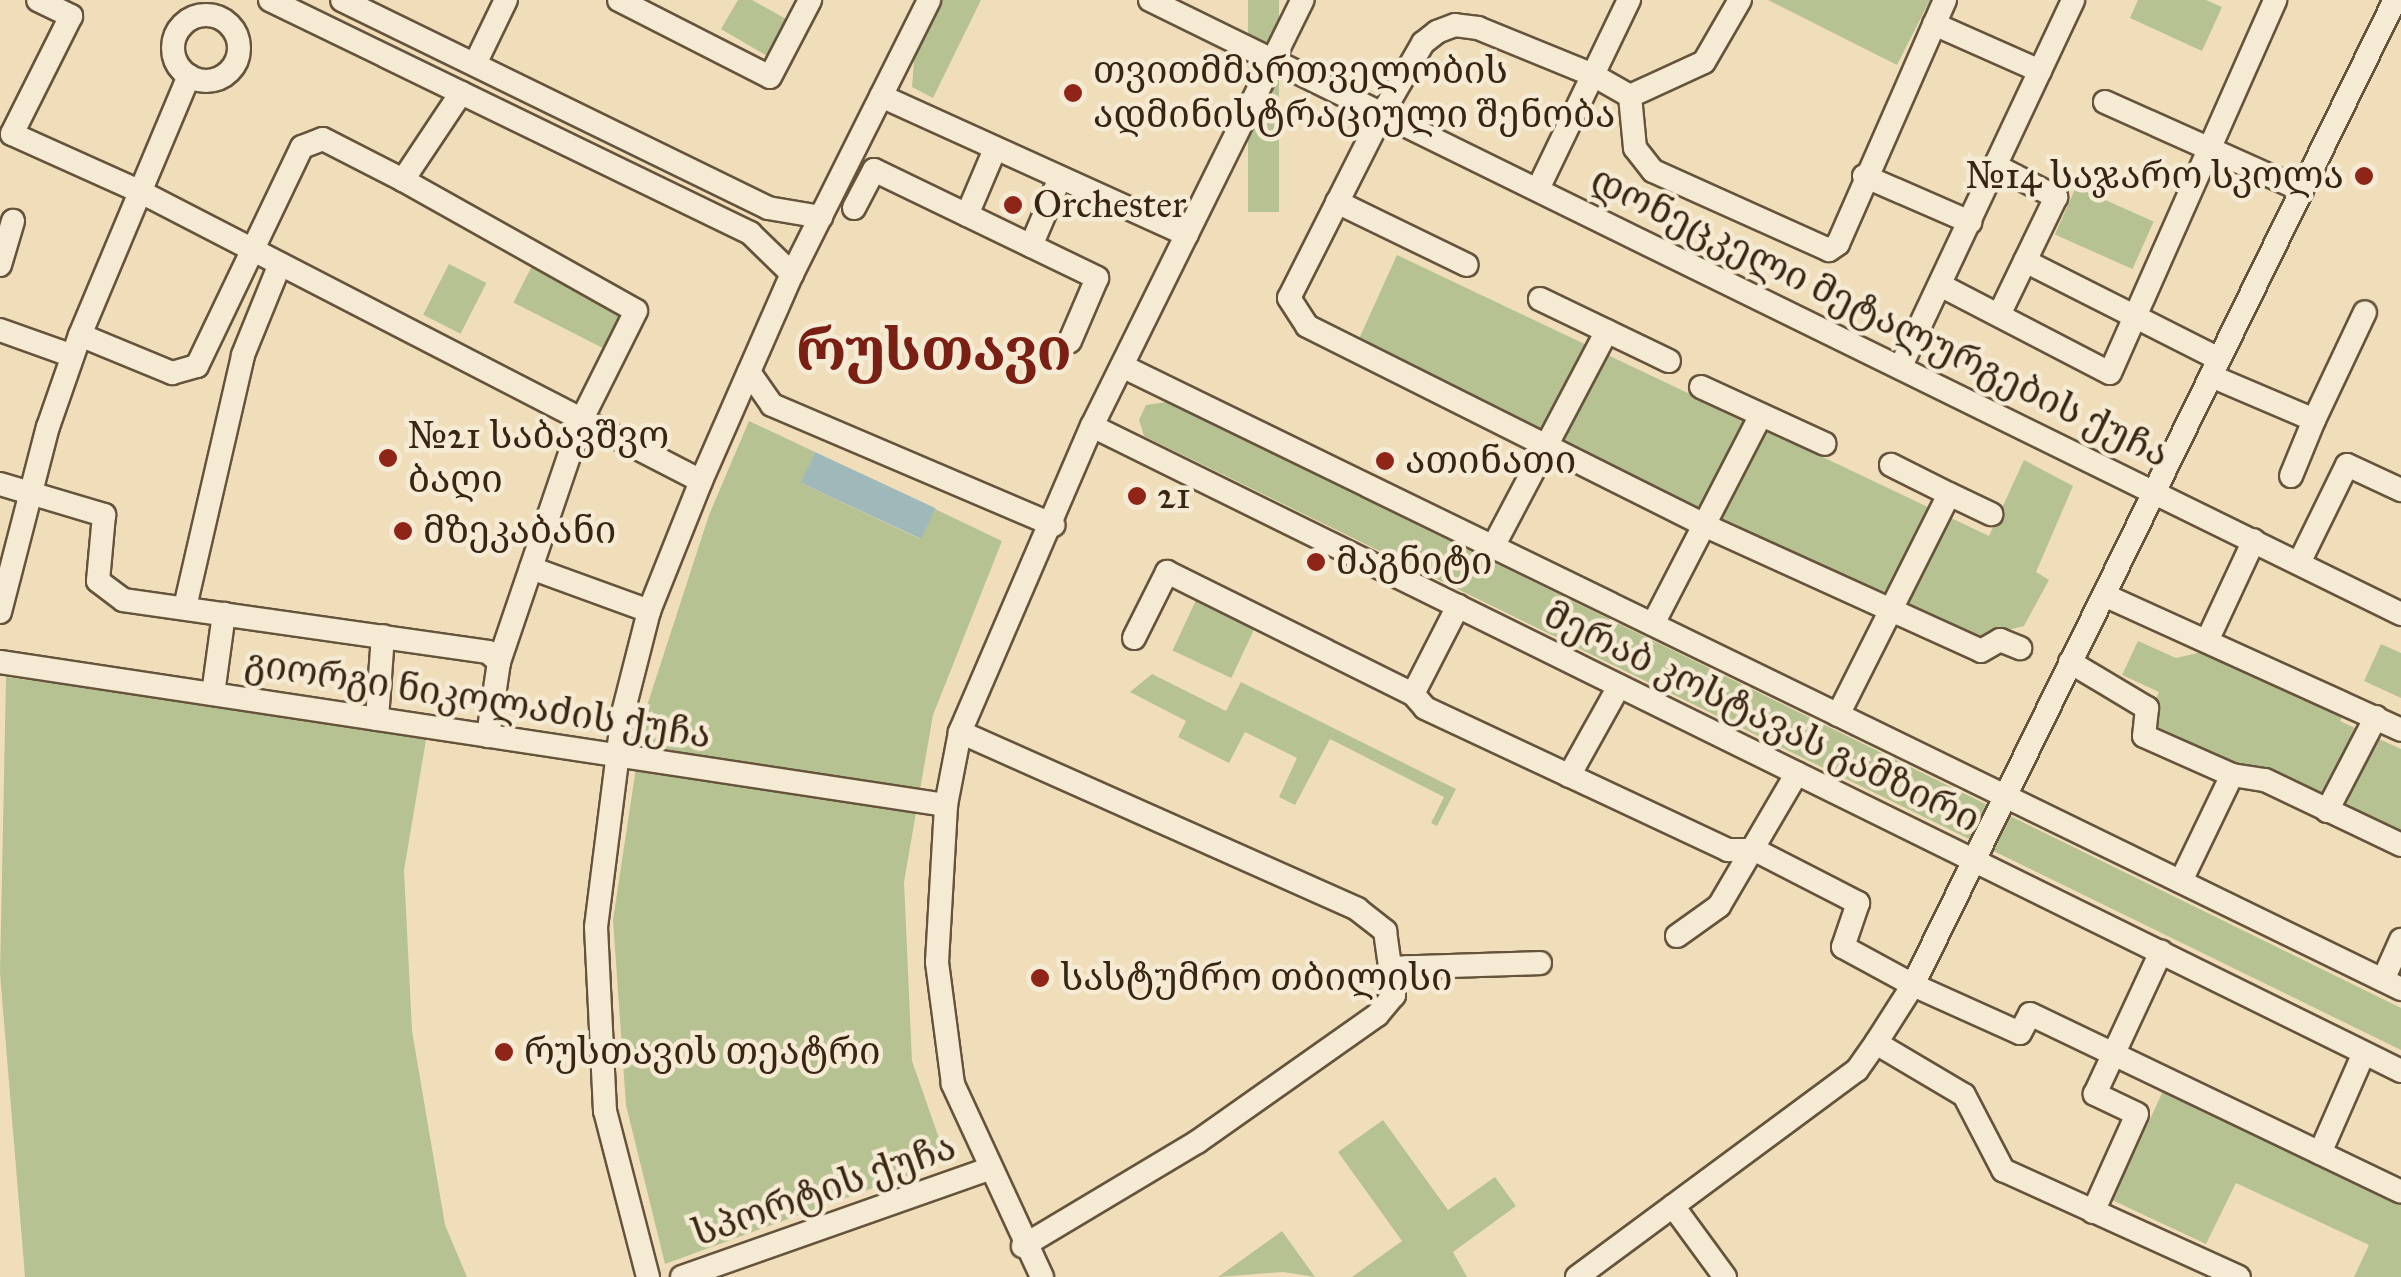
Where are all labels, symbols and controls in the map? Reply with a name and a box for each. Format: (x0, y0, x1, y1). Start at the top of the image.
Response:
place label: თვითმმართველობის ადმინისტრაციული შენობა (1093, 48, 1616, 137)
marker: თვითმმართველობის ადმინისტრაციული შენობა (1062, 82, 1084, 104)
place label: №14 საჯარო სკოლა (1966, 153, 2344, 199)
street label: დონეცკელი მეტალურგების ქუჩა (1584, 157, 2176, 477)
marker: №14 საჯარო სკოლა (2353, 165, 2375, 187)
place label: Orchester (1033, 182, 1186, 228)
marker: Orchester (1002, 194, 1024, 216)
district label: რუსთავი (796, 315, 1072, 385)
place label: №21 საბავშვო ბაღი (408, 413, 669, 502)
place label: ათინათი (1405, 438, 1576, 484)
marker: №21 საბავშვო ბაღი (377, 447, 399, 469)
marker: ათინათი (1374, 450, 1396, 472)
place label: 21 (1157, 473, 1191, 519)
marker: 21 (1126, 485, 1148, 507)
place label: მზეკაბანი (423, 508, 616, 554)
marker: მზეკაბანი (392, 520, 414, 542)
place label: მაგნიტი (1336, 539, 1493, 585)
marker: მაგნიტი (1305, 551, 1327, 573)
street label: მერაბ კოსტავას გამზირი (1537, 592, 1987, 842)
street label: გიორგი ნიკოლაძის ქუჩა (242, 640, 714, 758)
place label: სასტუმრო თბილისი (1060, 955, 1453, 1001)
marker: სასტუმრო თბილისი (1029, 967, 1051, 989)
place label: რუსთავის თეატრი (524, 1029, 881, 1075)
marker: რუსთავის თეატრი (493, 1041, 515, 1063)
street label: სპორტის ქუჩა (686, 1124, 962, 1256)

